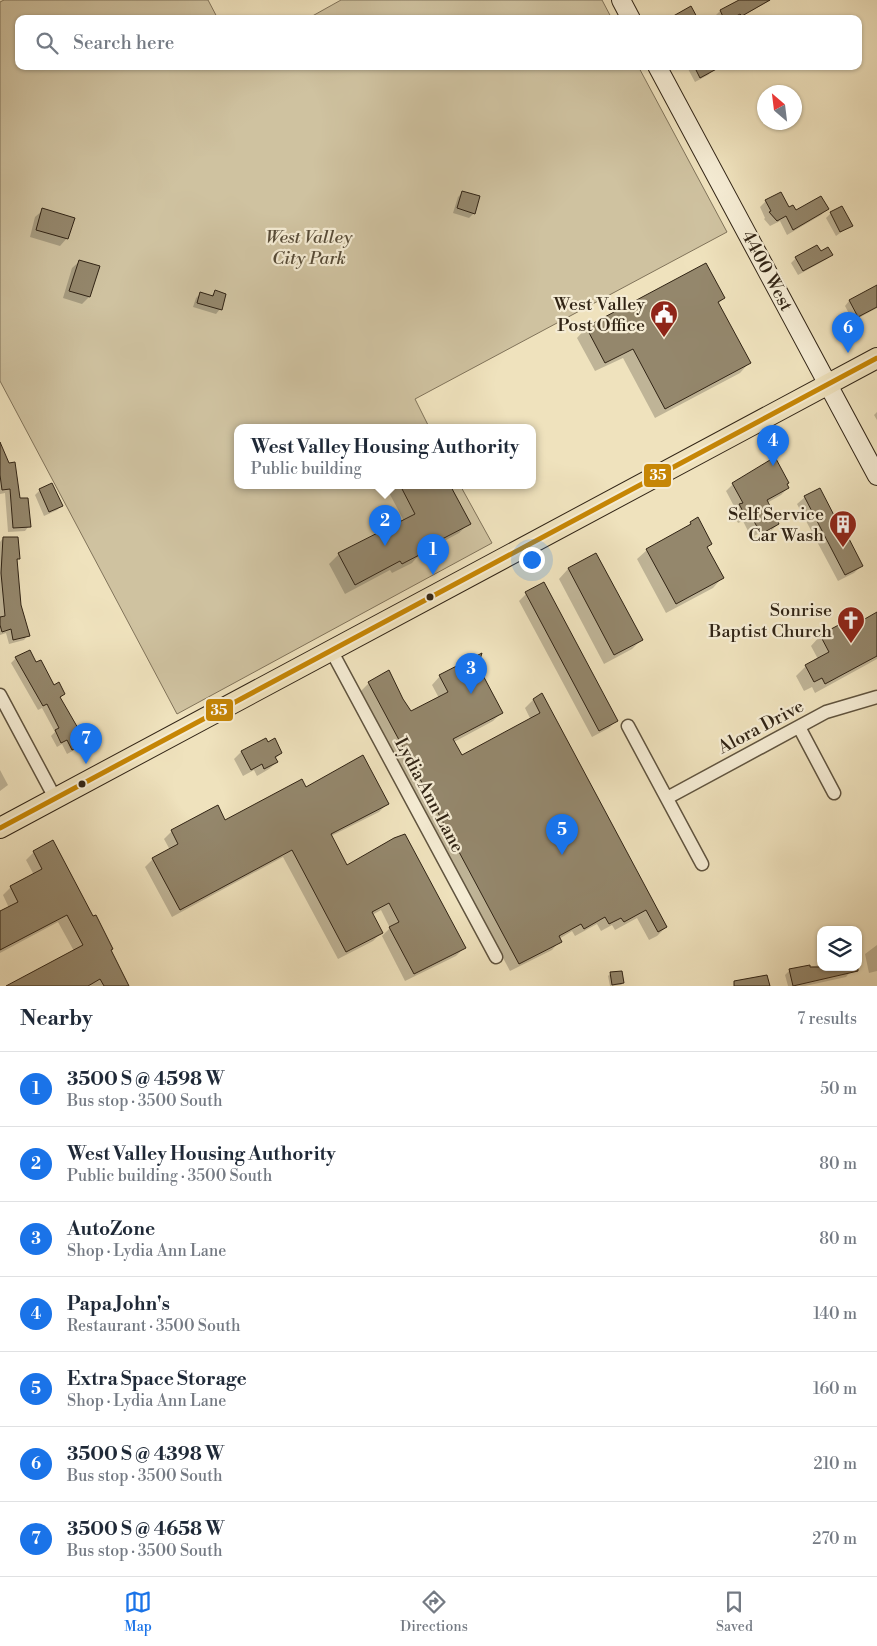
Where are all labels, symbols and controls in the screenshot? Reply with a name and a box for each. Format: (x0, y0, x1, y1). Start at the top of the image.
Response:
search box (15, 15, 862, 70)
icon: search (33, 29, 61, 57)
text: Search here (73, 31, 174, 55)
north arrow (757, 85, 802, 130)
park label: West Valley City Park (266, 226, 353, 270)
street label: 4400 West (736, 227, 798, 316)
place label: West Valley Post Office (553, 293, 645, 337)
public building icon: West Valley Post Office (649, 299, 679, 338)
pin: 6 (832, 312, 864, 353)
popup (234, 424, 536, 489)
pin: 4 (757, 425, 789, 466)
text: West Valley Housing Authority (251, 435, 519, 459)
text: Public building (251, 459, 362, 479)
line badge: 35 (643, 463, 672, 488)
text: 35 (649, 467, 667, 485)
place label: Self Service Car Wash (728, 503, 824, 547)
pin: 2 (369, 505, 401, 546)
building icon: Self Service Car Wash (828, 509, 858, 548)
pin: 1 (417, 534, 449, 575)
your location (519, 547, 545, 573)
unlabelled marker (425, 592, 435, 602)
place label: Sonrise Baptist Church (708, 599, 832, 643)
church icon: Sonrise Baptist Church (836, 605, 866, 644)
pin: 3 (455, 653, 487, 694)
street label: Alora Drive (713, 695, 808, 760)
line badge: 35 (205, 698, 234, 722)
text: 35 (210, 702, 228, 720)
pin: 7 (70, 723, 102, 764)
street label: Lydia Ann Lane (389, 733, 469, 857)
unlabelled marker (77, 779, 87, 789)
pin: 5 (546, 814, 578, 855)
map controls (817, 926, 862, 971)
button: layers (817, 926, 862, 971)
text: Nearby (20, 1006, 93, 1032)
text: 7 results (797, 1009, 857, 1029)
text: 3500 S @ 4598 W (67, 1067, 225, 1091)
text: 1 (32, 1079, 40, 1099)
text: 50 m (820, 1079, 857, 1099)
text: Bus stop · 3500 South (67, 1091, 223, 1111)
text: West Valley Housing Authority (67, 1142, 336, 1166)
text: 2 (31, 1154, 41, 1174)
text: 80 m (819, 1154, 857, 1174)
text: Public building · 3500 South (67, 1166, 272, 1186)
text: AutoZone (67, 1217, 155, 1241)
text: 3 (31, 1229, 41, 1249)
text: 80 m (819, 1229, 857, 1249)
text: Shop · Lydia Ann Lane (67, 1241, 226, 1261)
text: Papa John's (67, 1292, 170, 1316)
text: 4 (31, 1304, 41, 1324)
text: 140 m (813, 1304, 857, 1324)
text: Restaurant · 3500 South (67, 1316, 241, 1336)
text: Extra Space Storage (67, 1367, 247, 1391)
text: 5 (31, 1379, 41, 1399)
text: 160 m (813, 1379, 857, 1399)
text: Shop · Lydia Ann Lane (67, 1391, 226, 1411)
text: 3500 S @ 4398 W (67, 1442, 224, 1466)
text: 6 (31, 1454, 41, 1474)
text: 210 m (813, 1454, 857, 1474)
text: Bus stop · 3500 South (67, 1466, 223, 1486)
text: 3500 S @ 4658 W (67, 1517, 225, 1541)
text: 7 (31, 1529, 41, 1549)
text: 270 m (812, 1529, 857, 1549)
text: Bus stop · 3500 South (67, 1541, 223, 1561)
tab: Map (124, 1588, 152, 1636)
tab: Directions (400, 1588, 468, 1636)
tab: Saved (716, 1588, 753, 1636)

